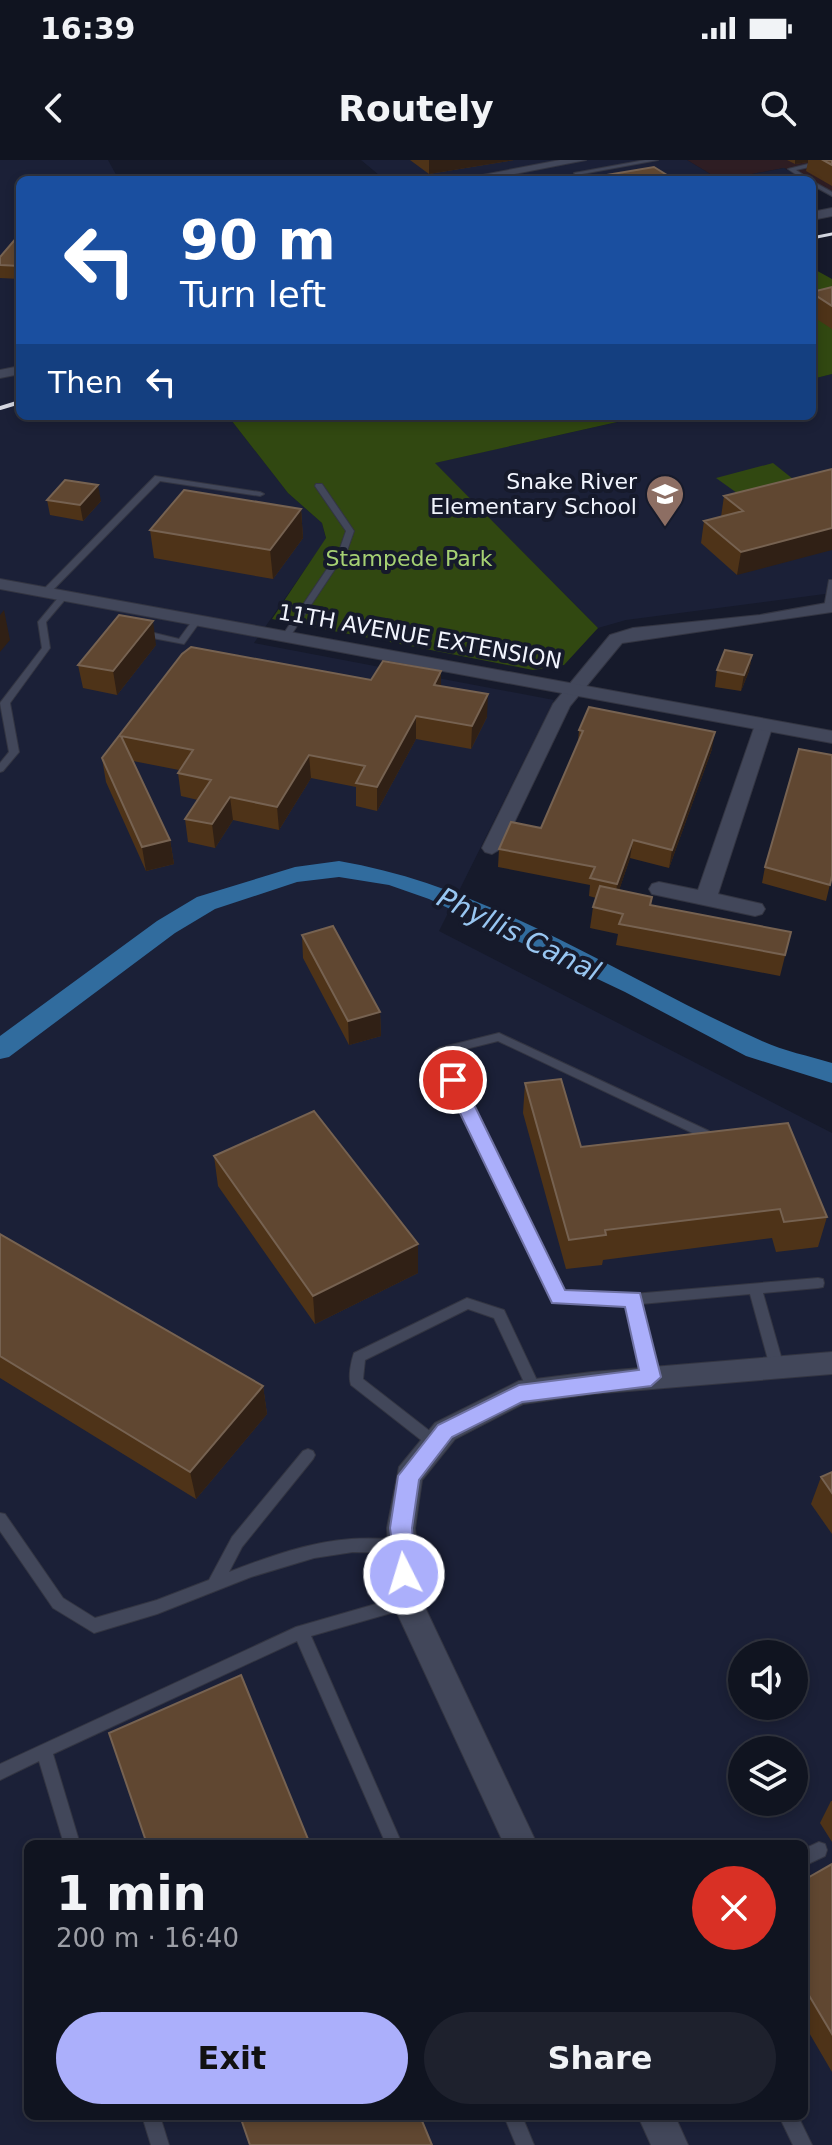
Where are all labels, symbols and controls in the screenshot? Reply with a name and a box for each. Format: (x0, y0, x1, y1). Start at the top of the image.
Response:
text: 16:39 (40, 11, 136, 46)
icon: back (32, 86, 76, 130)
icon: search (756, 86, 800, 130)
text: Routely (338, 88, 494, 129)
text: 90 m (180, 207, 336, 272)
icon: left (48, 208, 152, 312)
text: Turn left (180, 274, 326, 315)
icon: left (139, 360, 183, 404)
text: Then (48, 365, 123, 400)
place label: Snake River Elementary School (430, 469, 638, 519)
school or university icon: Snake River Elementary School (644, 473, 686, 528)
park label: Stampede Park (325, 546, 493, 571)
street label: 11TH AVENUE EXTENSION (276, 599, 564, 674)
water label: Phyllis Canal (432, 881, 606, 988)
pin (419, 1046, 487, 1114)
icon: arrive (431, 1058, 475, 1102)
position arrow (362, 1532, 446, 1616)
map controls (728, 1640, 808, 1816)
button: sound (728, 1640, 808, 1720)
button: layers (728, 1736, 808, 1816)
text: 1 min (56, 1865, 207, 1921)
button: close (692, 1866, 776, 1950)
text: 200 m · 16:40 (56, 1923, 239, 1953)
button: Exit (56, 2012, 408, 2104)
button: Share (424, 2012, 776, 2104)

